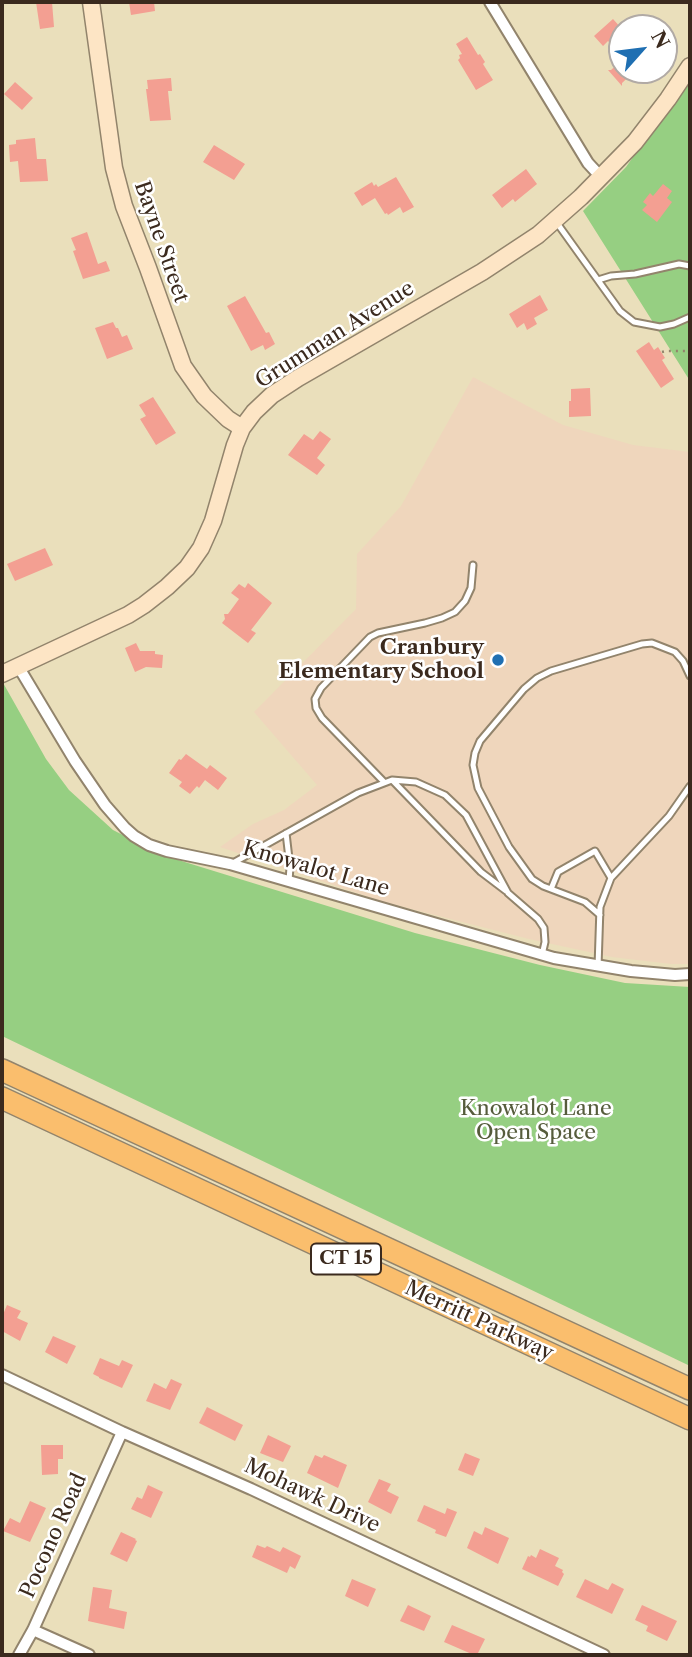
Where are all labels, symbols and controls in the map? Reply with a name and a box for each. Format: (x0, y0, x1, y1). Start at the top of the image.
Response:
north arrow (608, 14, 678, 84)
text: N (646, 27, 674, 53)
street label: Bayne Street (128, 178, 194, 306)
street label: Grumman Avenue (251, 276, 419, 394)
place label: Cranbury Elementary School (279, 635, 484, 685)
marker: Cranbury Elementary School (490, 652, 506, 668)
street label: Knowalot Lane (240, 836, 392, 902)
park label: Knowalot Lane Open Space (460, 1096, 612, 1146)
road number: CT 15 (311, 1244, 381, 1274)
street label: Merritt Parkway (401, 1276, 557, 1366)
street label: Mohawk Drive (240, 1454, 384, 1538)
street label: Pocono Road (15, 1470, 93, 1602)

